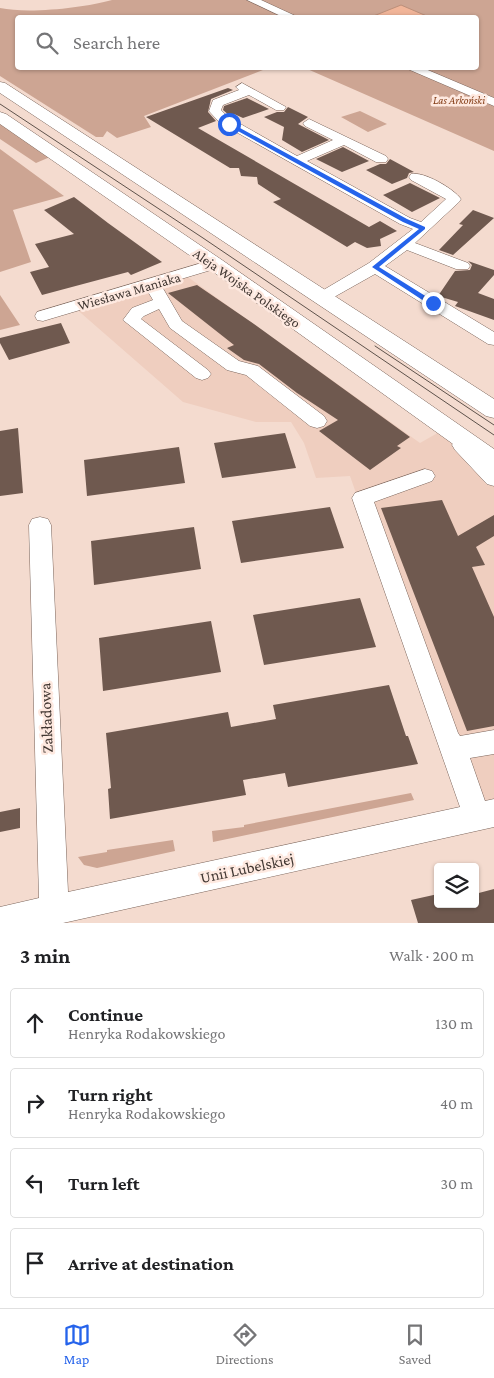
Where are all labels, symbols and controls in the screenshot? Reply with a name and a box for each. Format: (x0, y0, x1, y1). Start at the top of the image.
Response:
search box (15, 15, 479, 70)
icon: search (33, 29, 61, 57)
text: Search here (73, 32, 160, 53)
park label: Las Arkoński (433, 94, 485, 106)
route start (218, 113, 241, 136)
street label: Aleja Wojska Polskiego (190, 245, 304, 332)
street label: Wiesława Maniaka (76, 269, 183, 313)
route end (422, 292, 445, 315)
street label: Zakładowa (36, 682, 56, 753)
street label: Unii Lubelskiej (199, 850, 296, 887)
map controls (434, 863, 479, 908)
button: layers (434, 863, 479, 908)
text: 3 min (20, 944, 70, 968)
text: Walk · 200 m (389, 947, 474, 964)
text: Continue (68, 1004, 143, 1025)
icon: ahead (21, 1009, 49, 1037)
text: 130 m (435, 1015, 473, 1032)
text: Henryka Rodakowskiego (68, 1025, 225, 1042)
text: Turn right (68, 1084, 153, 1105)
icon: right (21, 1089, 49, 1117)
text: 40 m (440, 1095, 473, 1112)
text: Henryka Rodakowskiego (68, 1105, 225, 1122)
icon: left (21, 1169, 49, 1197)
text: Turn left (68, 1173, 140, 1194)
text: 30 m (441, 1175, 473, 1192)
icon: arrive (21, 1249, 49, 1277)
text: Arrive at destination (68, 1253, 234, 1274)
tab: Map (63, 1321, 91, 1367)
tab: Directions (216, 1321, 274, 1367)
tab: Saved (399, 1321, 431, 1367)

